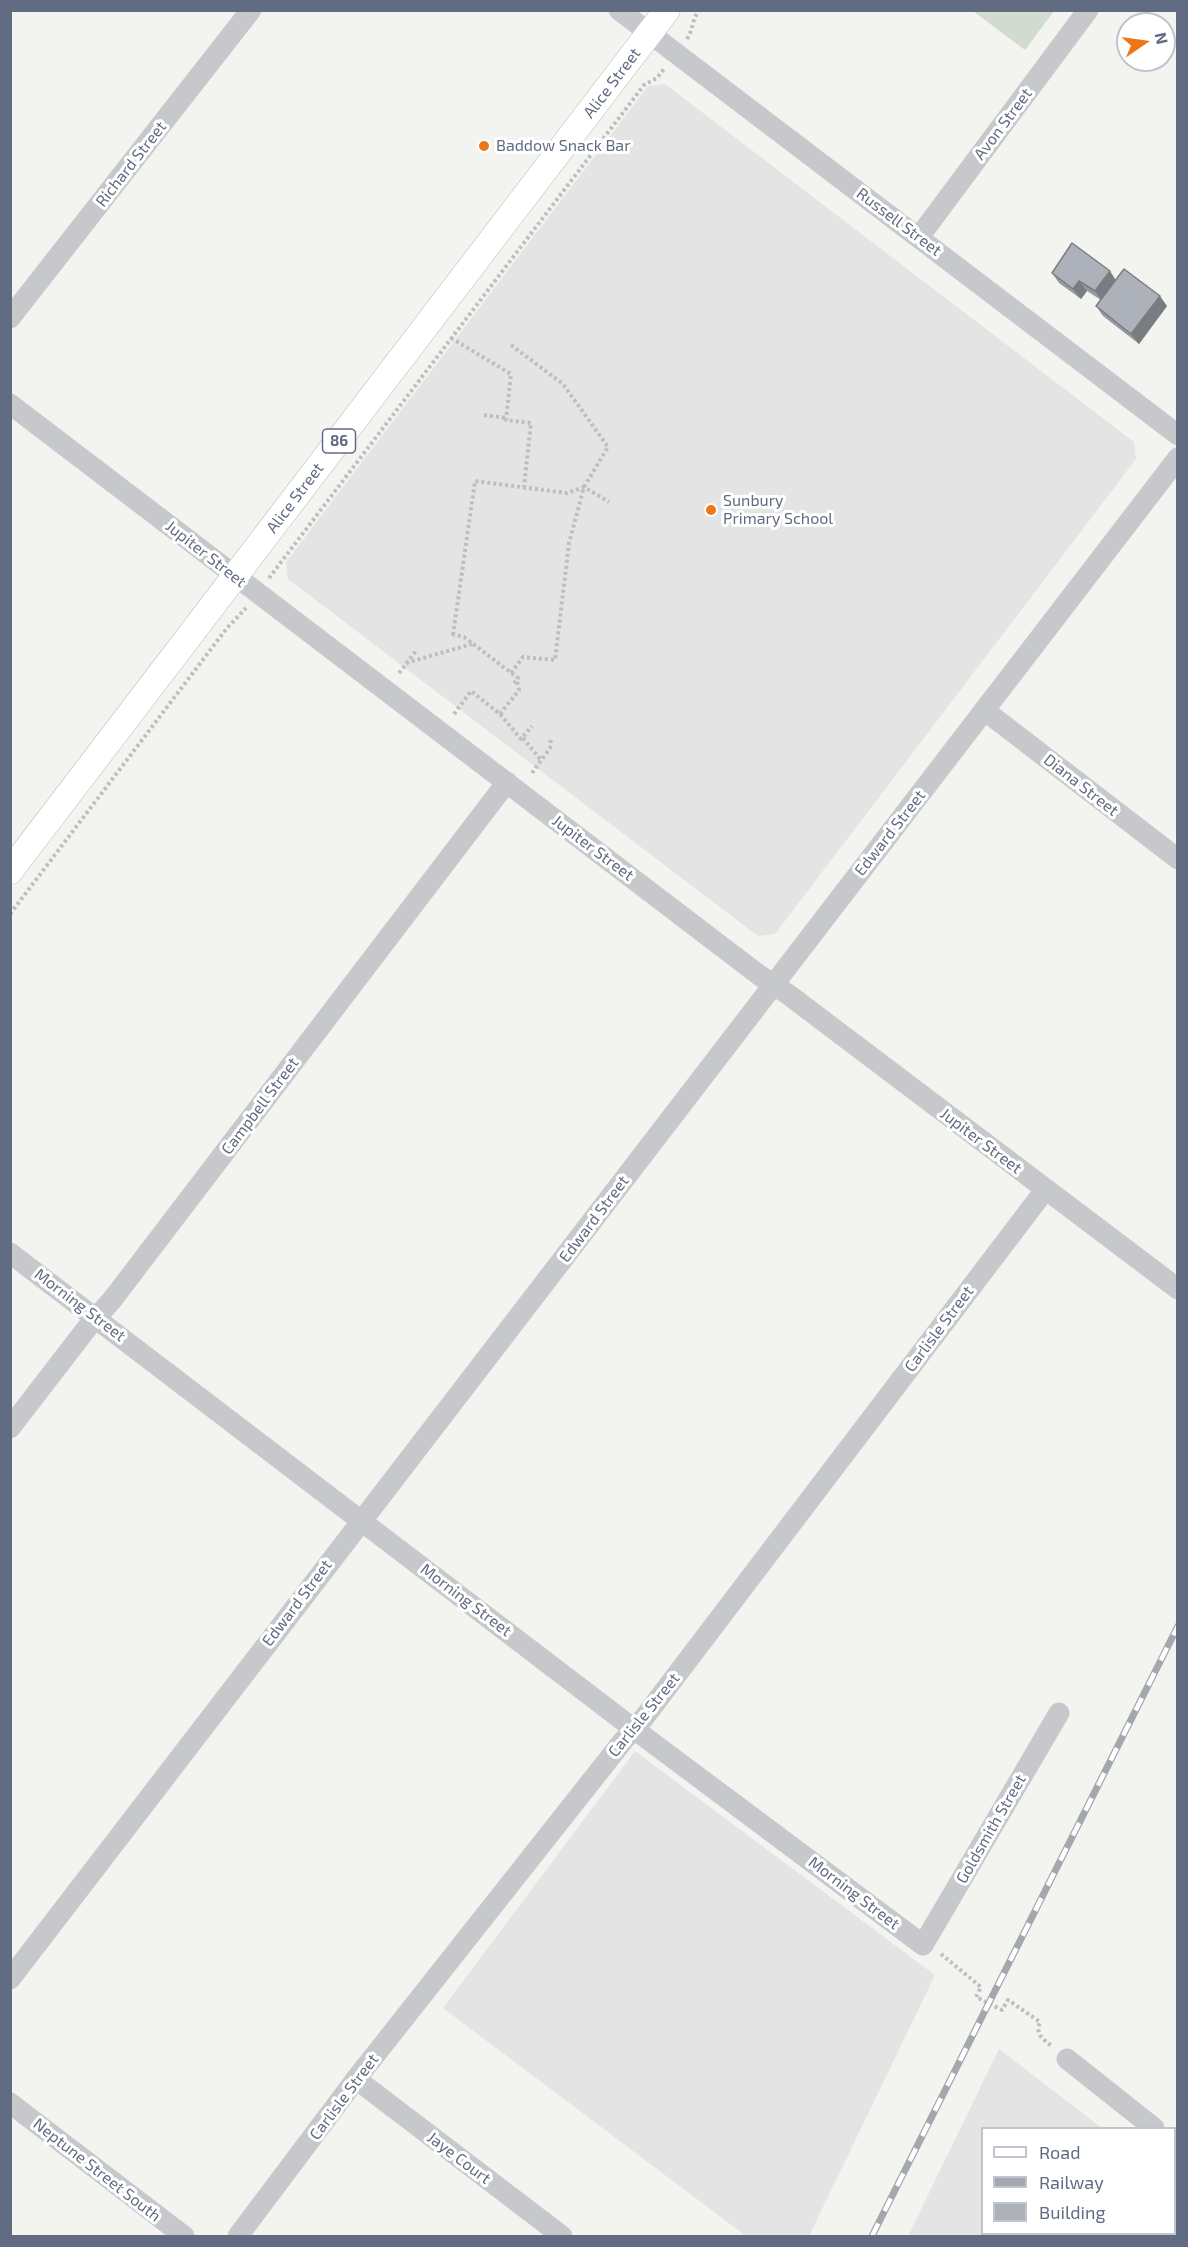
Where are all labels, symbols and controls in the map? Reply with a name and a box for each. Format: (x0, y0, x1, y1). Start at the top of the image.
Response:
north arrow (1116, 12, 1176, 72)
text: N (1152, 31, 1173, 46)
street label: Alice Street (579, 44, 645, 122)
street label: Avon Street (970, 85, 1036, 163)
street label: Richard Street (92, 117, 170, 211)
place label: Baddow Snack Bar (496, 136, 631, 156)
marker: Baddow Snack Bar (477, 139, 491, 153)
street label: Russell Street (853, 184, 945, 260)
road number: 86 (322, 429, 356, 453)
street label: Alice Street (262, 459, 328, 537)
place label: Sunbury Primary School (723, 491, 833, 529)
marker: Sunbury Primary School (704, 503, 718, 517)
street label: Jupiter Street (162, 517, 250, 591)
street label: Diana Street (1040, 750, 1122, 820)
street label: Edward Street (851, 786, 929, 880)
street label: Jupiter Street (549, 811, 637, 885)
street label: Campbell Street (217, 1054, 303, 1158)
street label: Jupiter Street (937, 1104, 1025, 1178)
street label: Edward Street (555, 1172, 633, 1266)
street label: Morning Street (31, 1265, 129, 1345)
street label: Carlisle Street (900, 1282, 978, 1376)
street label: Edward Street (258, 1556, 336, 1650)
street label: Morning Street (417, 1560, 515, 1640)
street label: Carlisle Street (604, 1669, 684, 1761)
street label: Goldsmith Street (952, 1771, 1030, 1887)
street label: Morning Street (805, 1853, 903, 1933)
street label: Carlisle Street (305, 2050, 383, 2144)
street label: Neptune Street South (29, 2114, 165, 2226)
legend (981, 2127, 1176, 2235)
street label: Jaye Court (423, 2128, 495, 2188)
text: Road (1039, 2141, 1080, 2163)
text: Railway (1039, 2171, 1104, 2193)
text: Building (1039, 2201, 1106, 2223)

